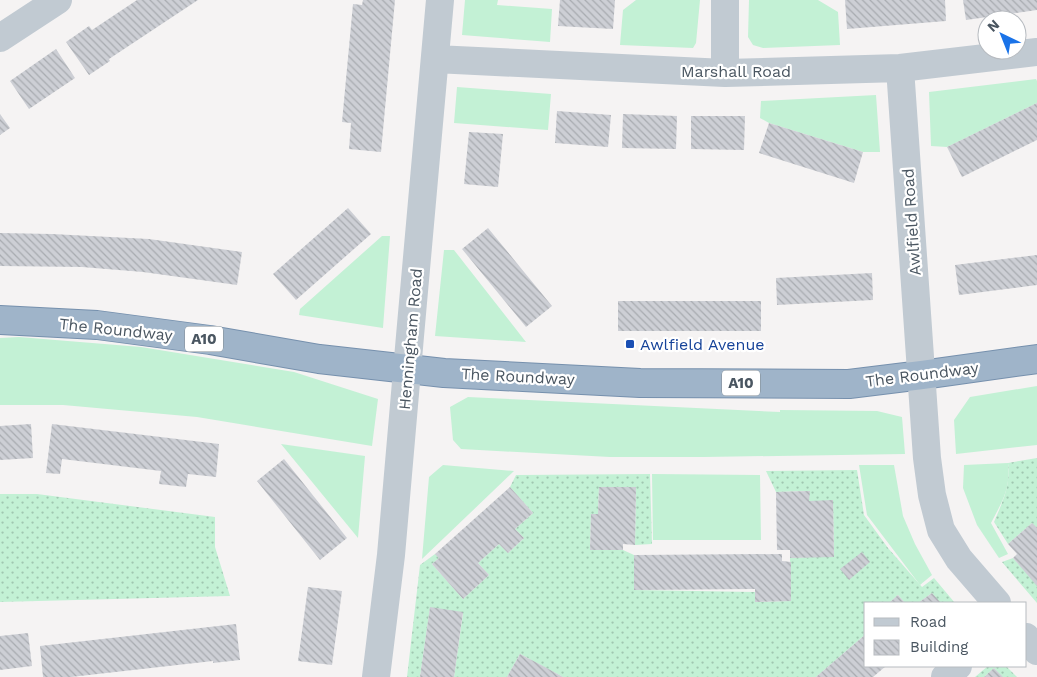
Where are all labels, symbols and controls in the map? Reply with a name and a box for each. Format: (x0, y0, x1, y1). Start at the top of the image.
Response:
north arrow (977, 10, 1027, 60)
text: N (984, 16, 1002, 35)
street label: Marshall Road (681, 62, 791, 81)
street label: Awlfield Road (898, 168, 925, 276)
street label: Henningham Road (395, 267, 426, 411)
street label: The Roundway (58, 314, 174, 345)
road number: A10 (185, 326, 223, 352)
place label: Awlfield Avenue (640, 335, 765, 354)
marker: Awlfield Avenue (624, 338, 636, 350)
street label: The Roundway (864, 358, 980, 391)
street label: The Roundway (461, 364, 576, 389)
road number: A10 (722, 370, 760, 396)
legend (864, 602, 1027, 667)
text: Road (910, 613, 947, 631)
text: Building (910, 638, 968, 656)

